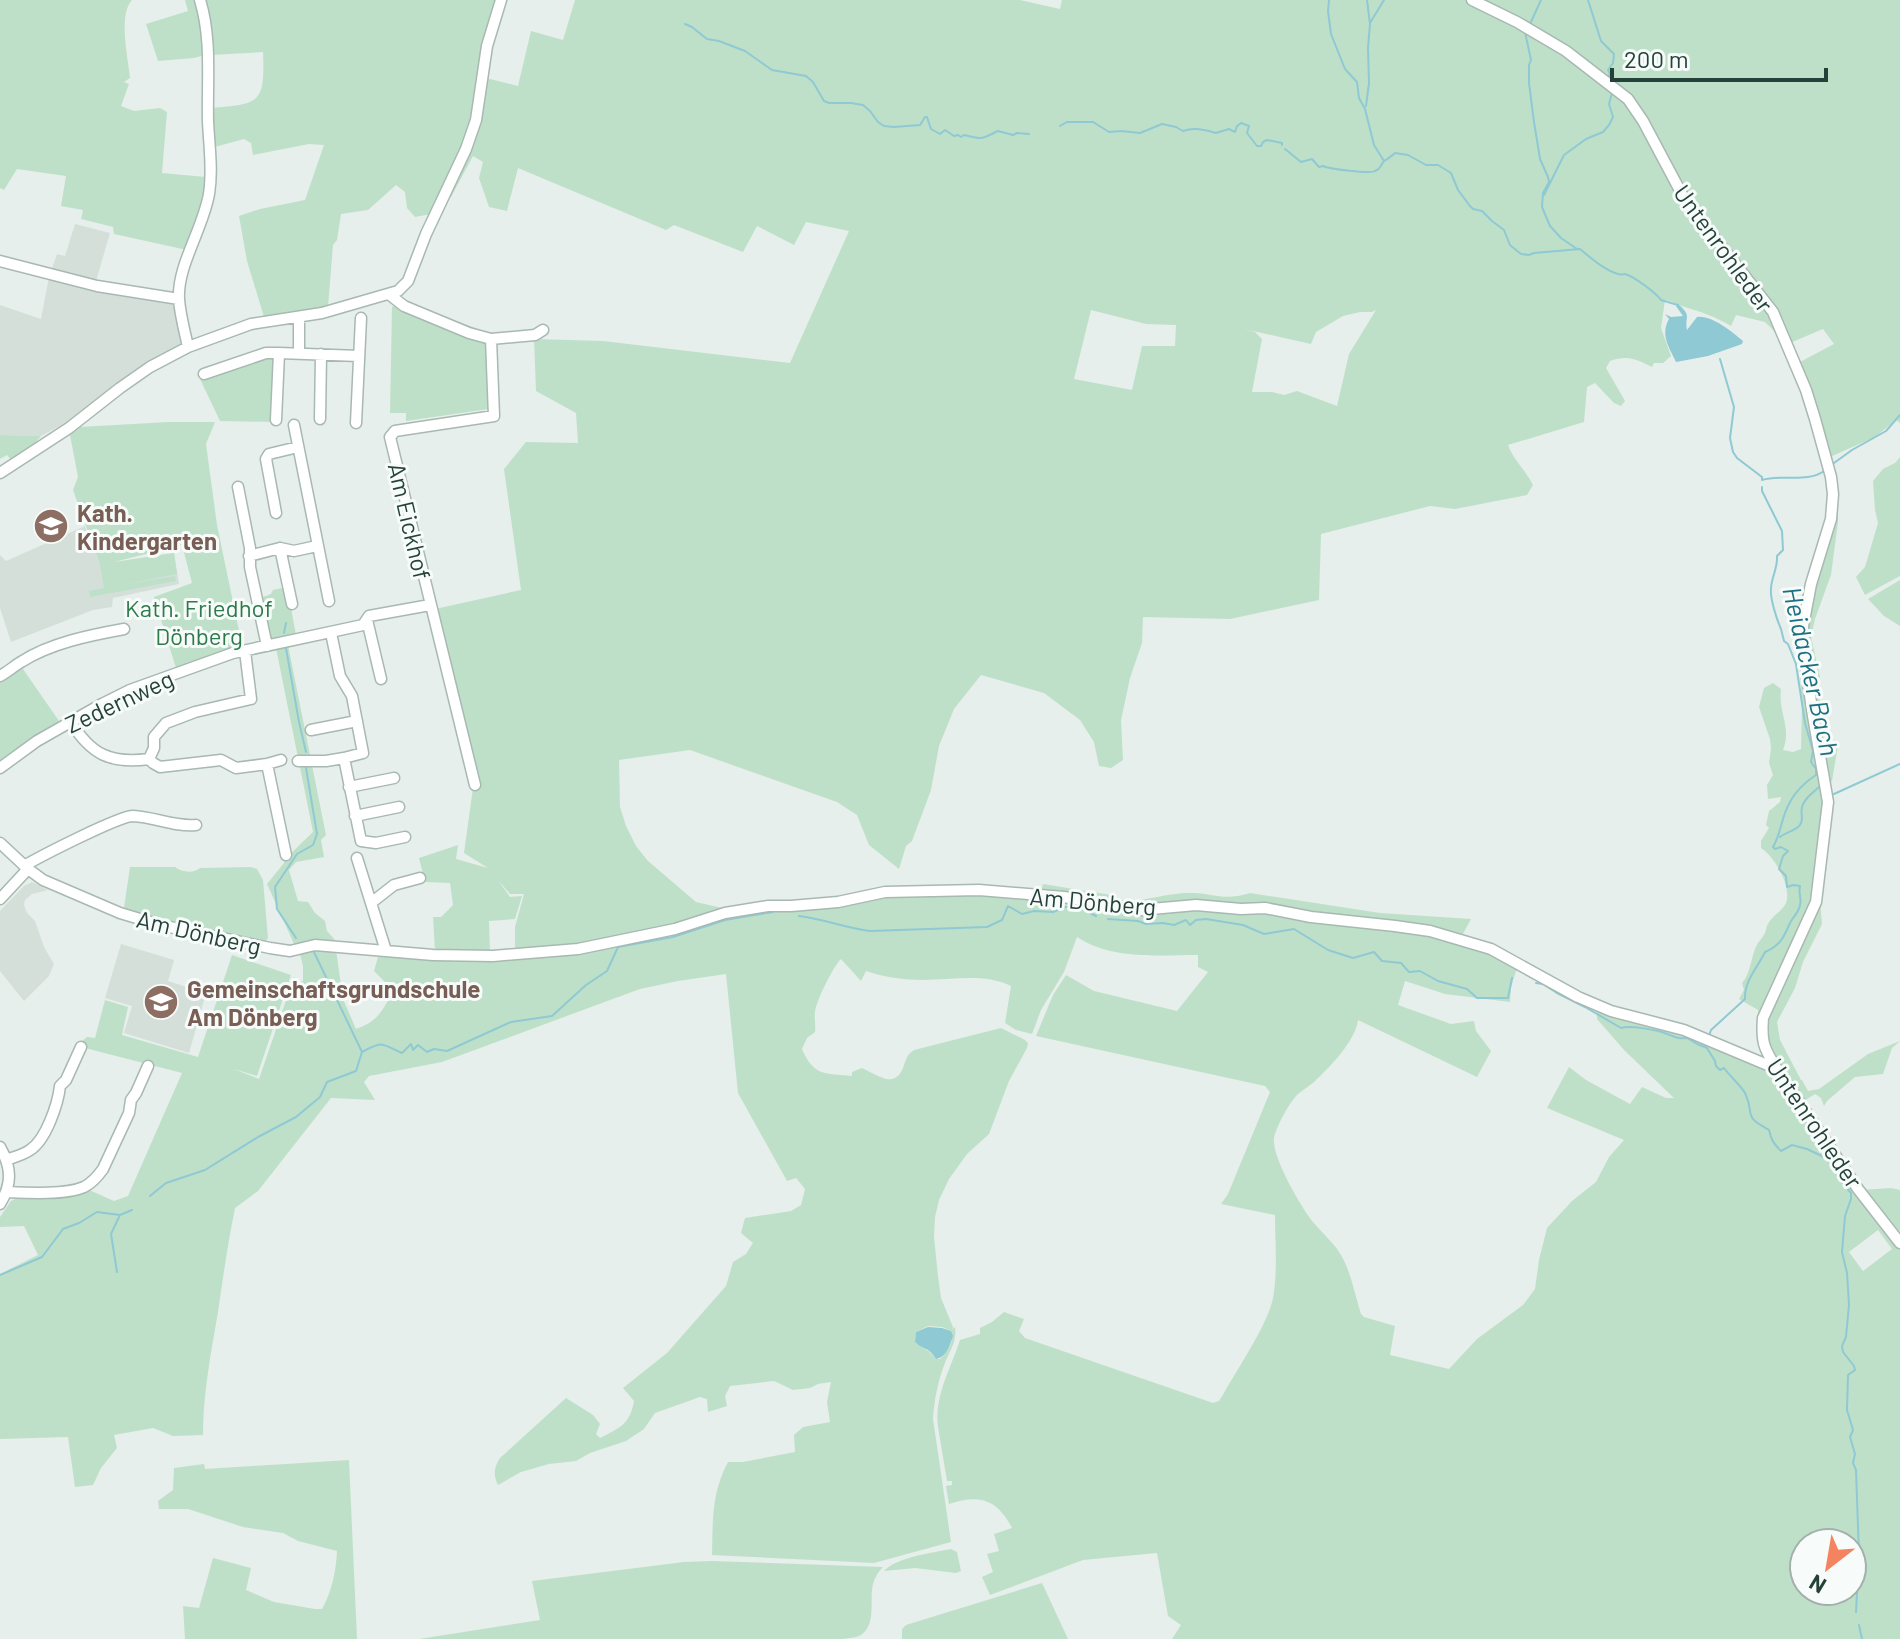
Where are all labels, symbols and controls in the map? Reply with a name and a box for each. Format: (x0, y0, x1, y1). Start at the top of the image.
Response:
scale bar (1612, 32, 1826, 82)
text: 200 m (1624, 44, 1689, 73)
street label: Untenrohleder (1668, 179, 1780, 317)
street label: Am Eickhof (383, 460, 437, 582)
place label: Kath. Kindergarten (77, 498, 217, 555)
school or university icon: Kath. Kindergarten (32, 507, 70, 545)
water label: Heidacker Bach (1777, 583, 1847, 759)
park label: Kath. Friedhof Dönberg (125, 593, 273, 650)
street label: Zedernweg (60, 663, 178, 739)
street label: Am Dönberg (1029, 881, 1157, 921)
street label: Am Dönberg (134, 904, 264, 960)
place label: Gemeinschaftsgrundschule Am Dönberg (187, 974, 480, 1031)
school or university icon: Gemeinschaftsgrundschule Am Dönberg (142, 983, 180, 1021)
street label: Untenrohleder (1761, 1053, 1869, 1194)
north arrow (1788, 1527, 1868, 1607)
text: N (1804, 1570, 1830, 1600)

